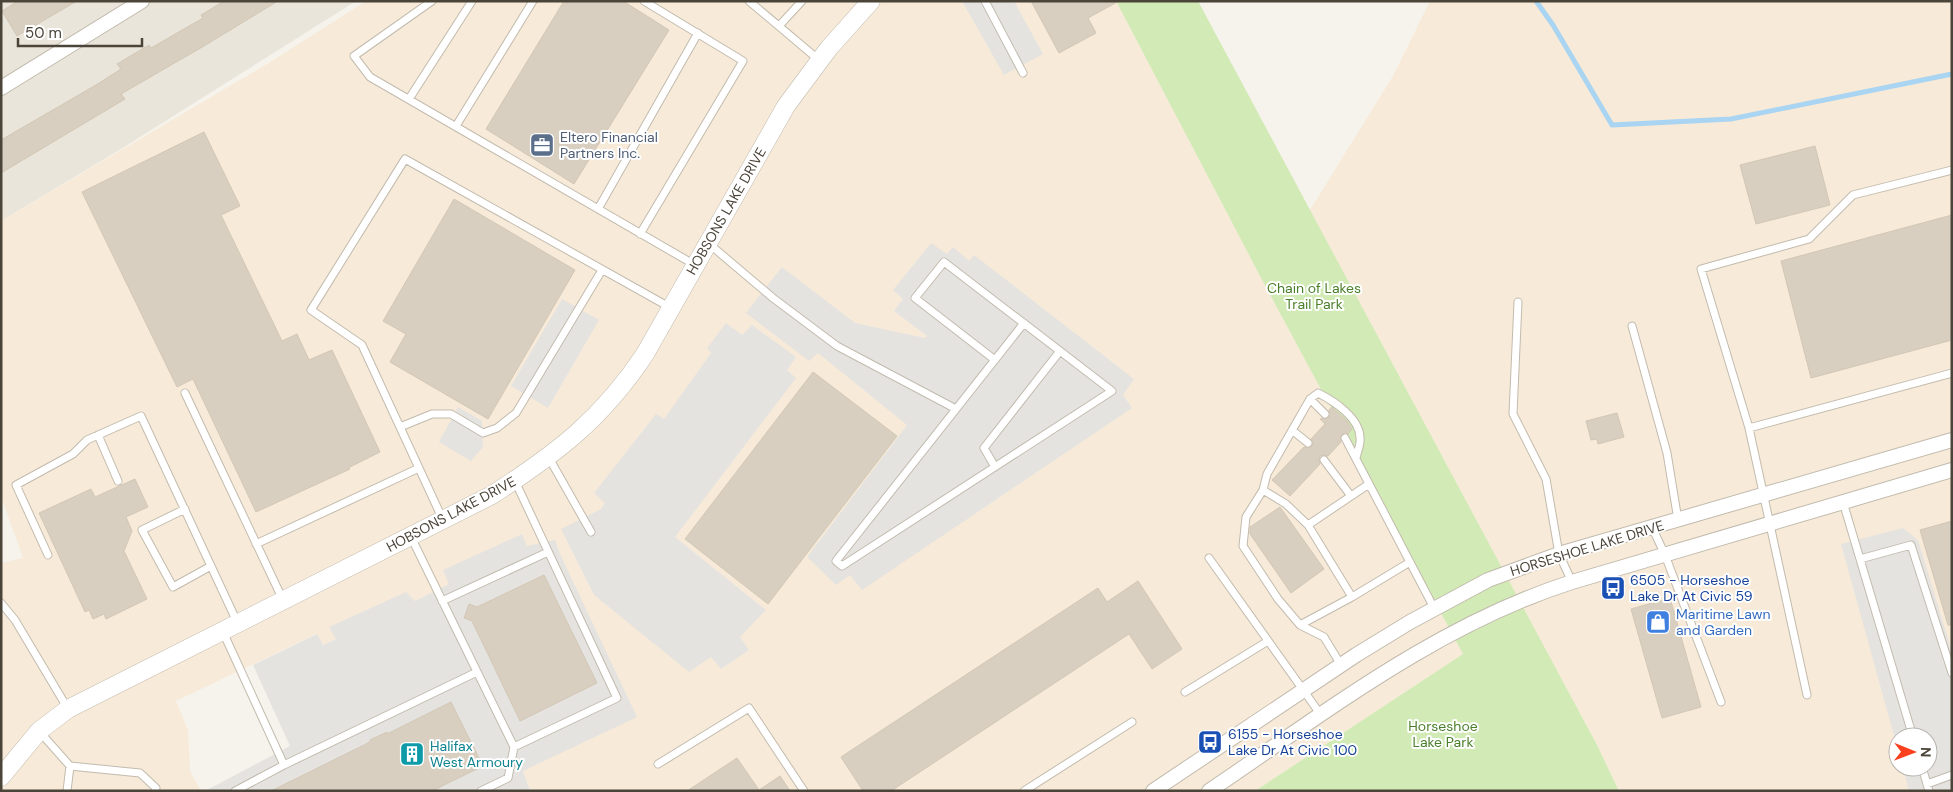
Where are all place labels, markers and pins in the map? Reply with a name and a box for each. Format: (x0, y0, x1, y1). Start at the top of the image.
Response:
place label: Eltero Financial Partners Inc. (560, 128, 658, 162)
office icon: Eltero Financial Partners Inc. (529, 132, 555, 158)
place label: 6505 - Horseshoe Lake Dr At Civic 59 (1630, 571, 1753, 605)
bus stop icon: 6505 - Horseshoe Lake Dr At Civic 59 (1600, 575, 1626, 601)
place label: Maritime Lawn and Garden (1676, 605, 1771, 639)
shop icon: Maritime Lawn and Garden (1645, 609, 1671, 635)
place label: 6155 - Horseshoe Lake Dr At Civic 100 (1228, 725, 1357, 759)
bus stop icon: 6155 - Horseshoe Lake Dr At Civic 100 (1197, 729, 1223, 755)
place label: Halifax West Armoury (430, 737, 523, 771)
building icon: Halifax West Armoury (399, 741, 425, 767)

